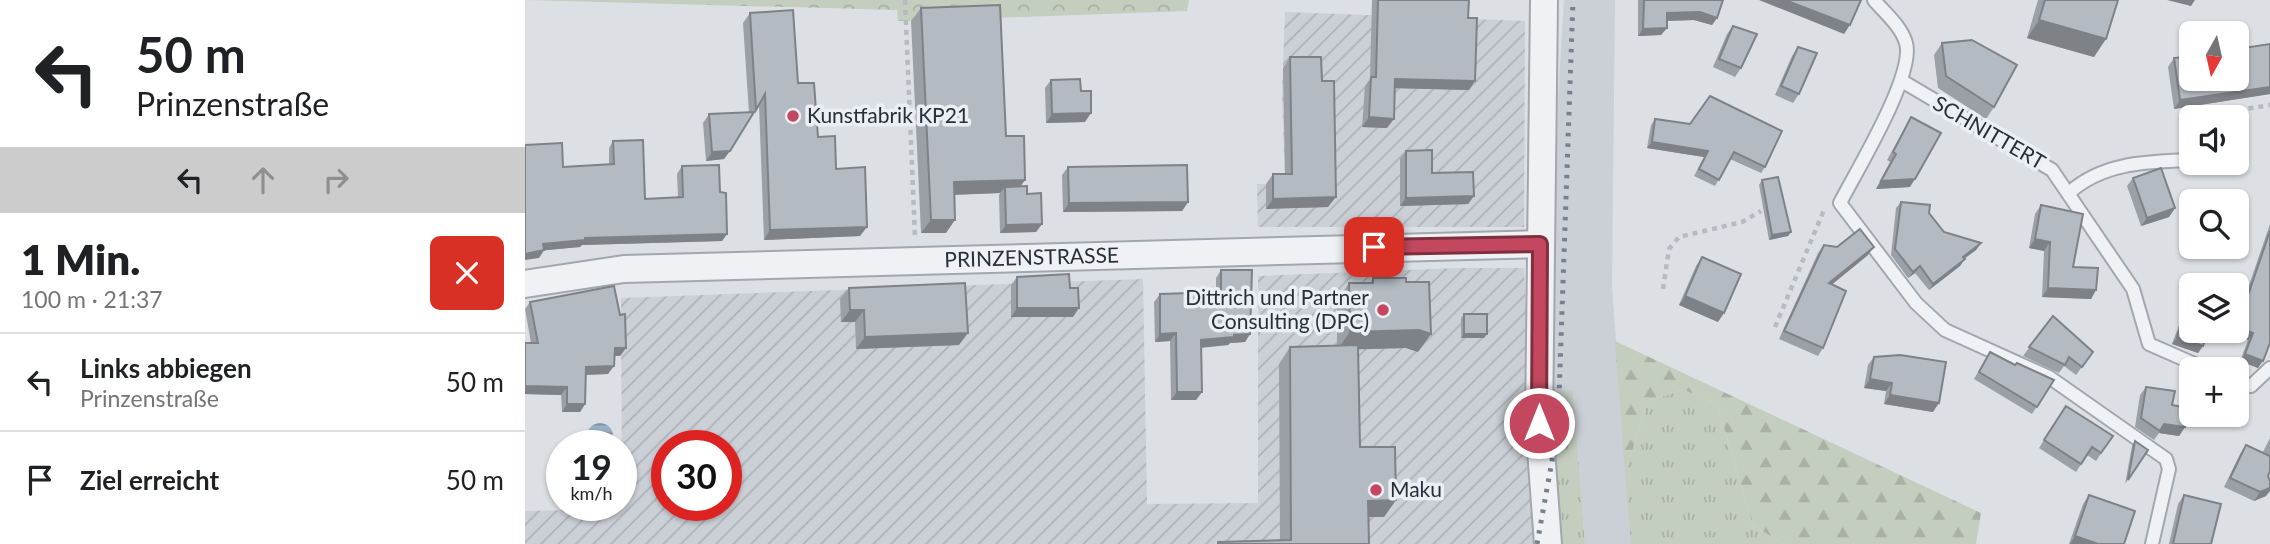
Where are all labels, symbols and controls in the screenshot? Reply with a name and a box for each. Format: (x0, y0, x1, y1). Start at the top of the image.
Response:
north arrow (2179, 21, 2249, 91)
map controls (2179, 21, 2249, 427)
text: 50 m (136, 25, 246, 83)
icon: left (21, 28, 112, 119)
text: Prinzenstraße (136, 84, 329, 123)
street label: SCHNITTERT (1929, 90, 2051, 174)
place label: Kunstfabrik KP21 (807, 102, 969, 127)
button: sound (2179, 105, 2249, 175)
marker: Kunstfabrik KP21 (785, 108, 801, 124)
icon: left (171, 161, 209, 199)
icon: ahead (244, 161, 282, 199)
icon: right (317, 161, 355, 199)
button: search (2179, 189, 2249, 259)
pin (1344, 217, 1404, 277)
icon: arrive (1355, 228, 1393, 266)
text: 1 Min. (21, 234, 140, 284)
button: close (430, 236, 504, 310)
street label: PRINZENSTRASSE (944, 241, 1119, 271)
button: layers (2179, 273, 2249, 343)
place label: Dittrich und Partner Consulting (DPC) (1185, 284, 1369, 333)
text: 100 m · 21:37 (21, 285, 163, 313)
marker: Dittrich und Partner Consulting (DPC) (1375, 302, 1391, 318)
text: Links abbiegen (80, 352, 252, 384)
button: + (2179, 357, 2249, 427)
icon: left (21, 363, 59, 401)
text: 50 m (446, 366, 504, 398)
text: Prinzenstraße (80, 384, 219, 412)
position arrow (1502, 386, 1576, 460)
speed limit sign: 30 (651, 430, 742, 521)
text: 19 (571, 445, 612, 487)
icon: arrive (21, 461, 59, 499)
text: Ziel erreicht (80, 464, 219, 496)
text: 50 m (446, 464, 504, 496)
place label: Maku (1390, 476, 1442, 501)
text: km/h (570, 482, 613, 504)
marker: Maku (1368, 482, 1384, 498)

